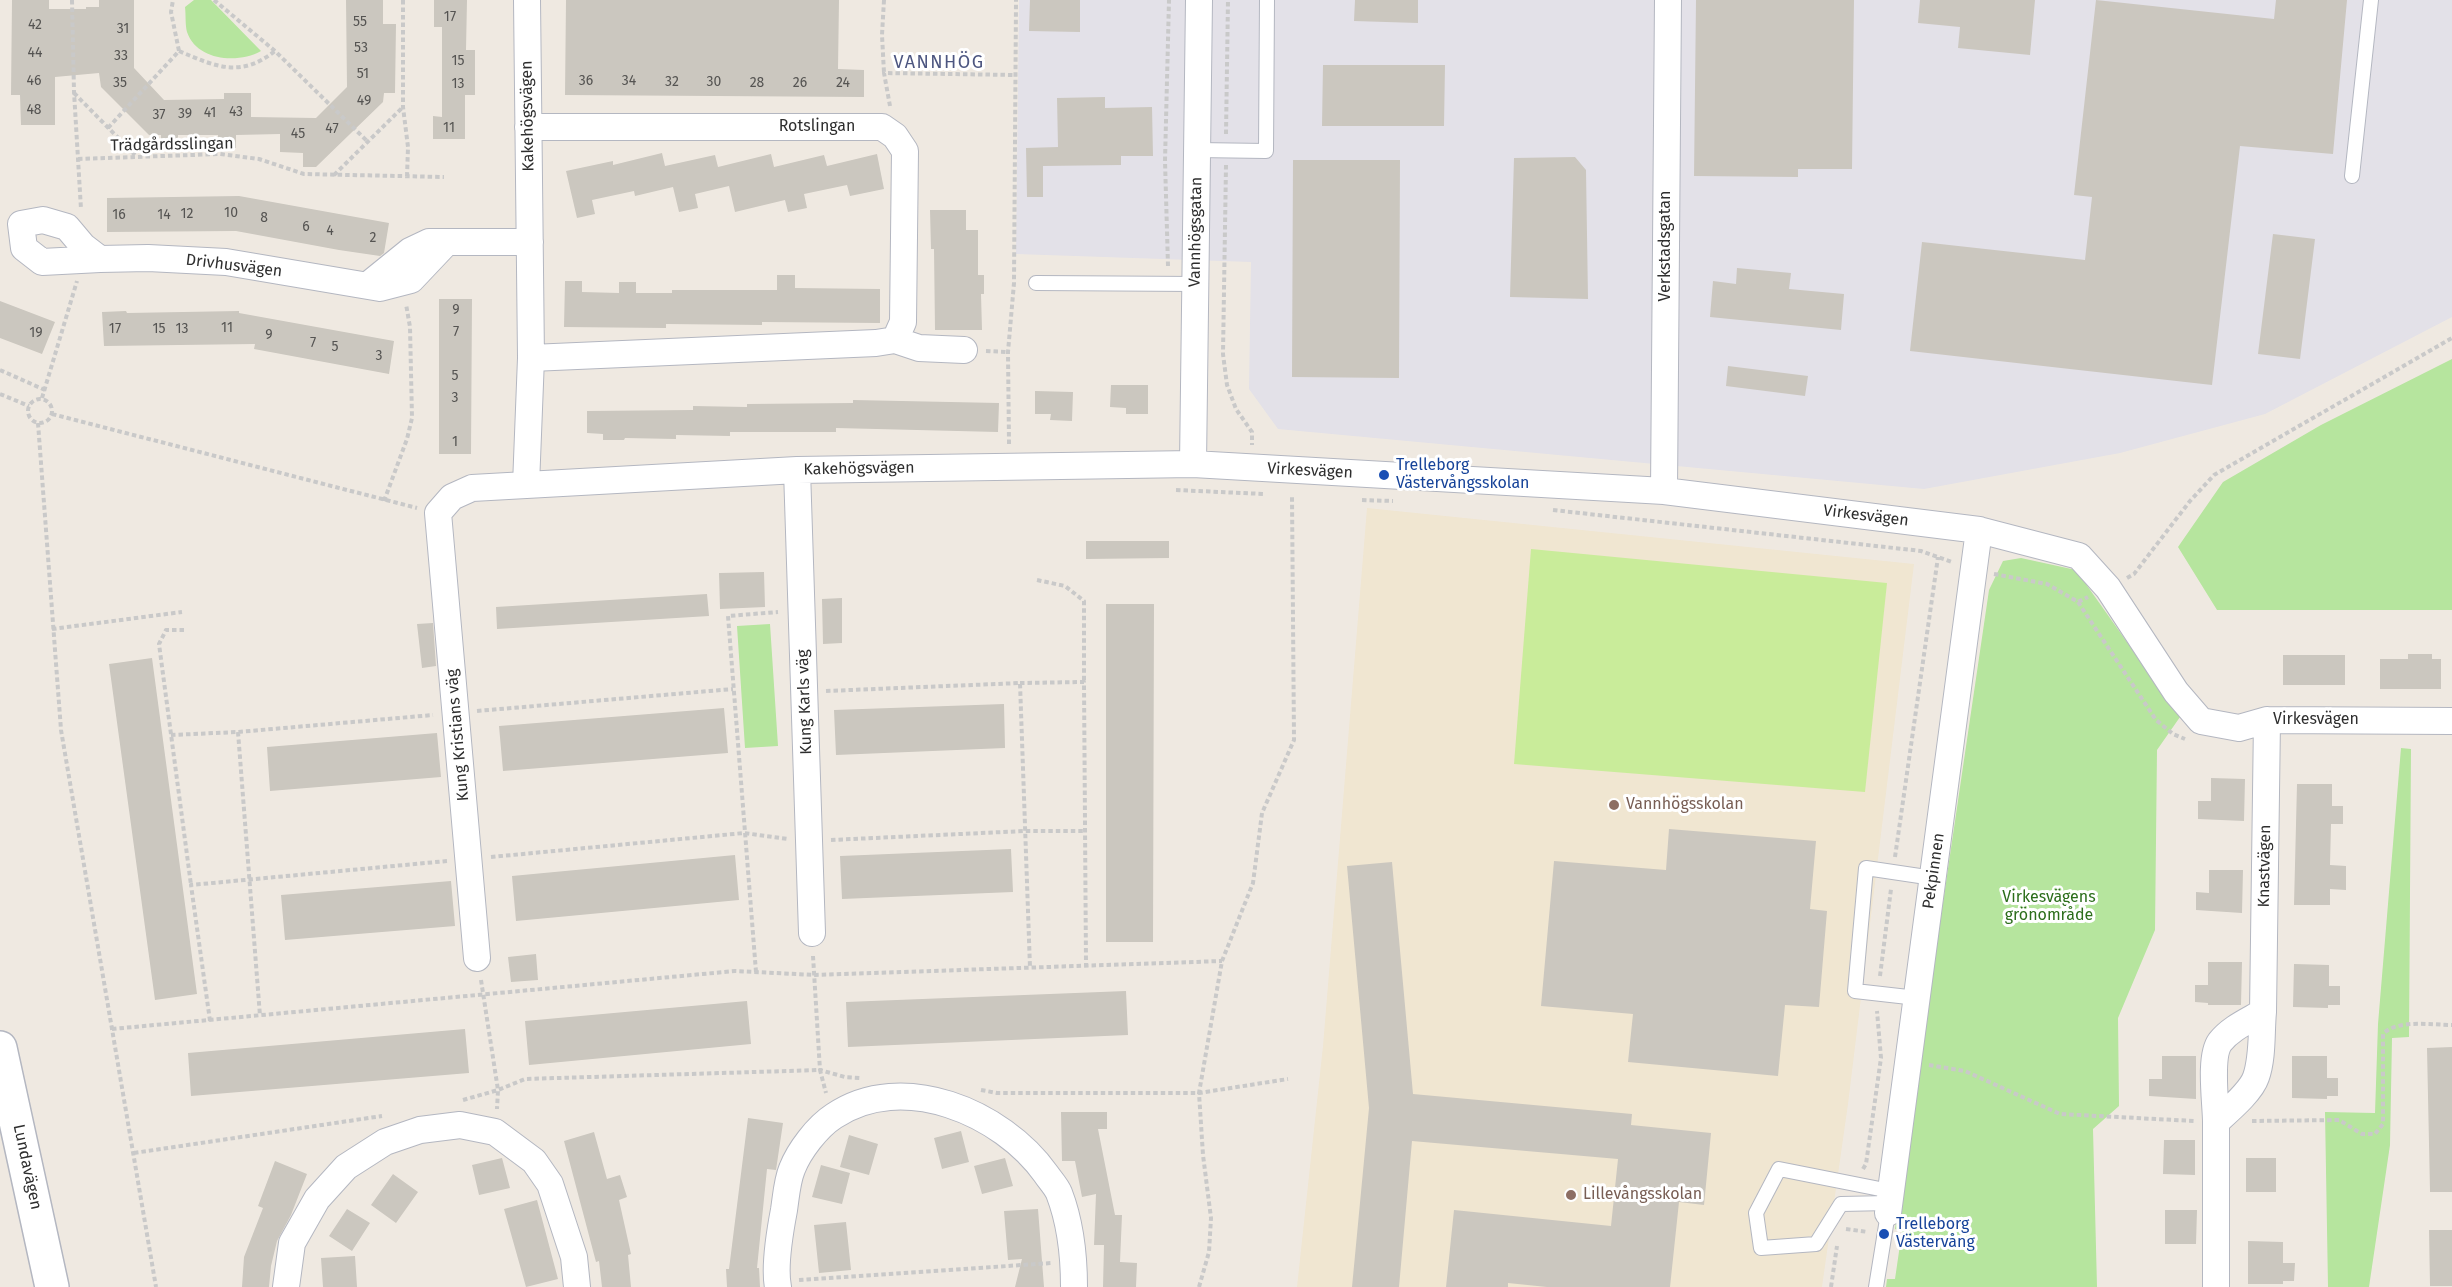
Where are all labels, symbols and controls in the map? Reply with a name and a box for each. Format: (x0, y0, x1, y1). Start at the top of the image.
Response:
house number: 17 (444, 9, 456, 25)
house number: 55 (353, 14, 367, 30)
house number: 42 (28, 17, 42, 33)
house number: 31 (117, 21, 129, 37)
house number: 53 (354, 40, 368, 56)
house number: 44 (28, 45, 42, 61)
house number: 33 (114, 48, 128, 64)
district label: VANNHÖG (893, 52, 985, 74)
house number: 15 (451, 53, 465, 69)
street label: Kakehögsvägen (517, 60, 539, 172)
house number: 51 (357, 66, 369, 82)
house number: 46 (27, 73, 41, 89)
house number: 36 (579, 73, 593, 89)
house number: 34 (622, 73, 636, 89)
house number: 32 (665, 74, 679, 90)
house number: 30 (707, 74, 721, 90)
house number: 35 (113, 75, 127, 91)
house number: 28 (750, 75, 764, 91)
house number: 26 (793, 75, 807, 91)
house number: 24 (836, 75, 850, 91)
house number: 13 (451, 76, 465, 92)
house number: 49 (357, 93, 371, 109)
house number: 48 (26, 102, 42, 118)
house number: 43 (229, 104, 243, 120)
house number: 41 (204, 105, 216, 121)
house number: 39 (178, 106, 192, 122)
house number: 37 (152, 107, 166, 123)
street label: Rotslingan (779, 117, 855, 137)
house number: 11 (443, 120, 455, 136)
house number: 47 (325, 121, 339, 137)
house number: 45 (291, 126, 305, 142)
street label: Trädgårdsslingan (110, 134, 234, 156)
street label: Vannhögsgatan (1185, 177, 1207, 287)
street label: Verkstadsgatan (1656, 191, 1676, 301)
house number: 10 (224, 205, 238, 221)
house number: 12 (181, 206, 193, 222)
house number: 16 (112, 207, 126, 223)
house number: 14 (157, 207, 171, 223)
house number: 8 (260, 210, 268, 226)
house number: 6 (302, 219, 310, 235)
house number: 4 (326, 223, 334, 239)
house number: 2 (370, 230, 376, 246)
street label: Drivhusvägen (185, 251, 283, 281)
house number: 9 (452, 302, 460, 318)
house number: 11 (221, 320, 233, 336)
house number: 17 (109, 321, 121, 337)
house number: 15 (152, 321, 166, 337)
house number: 13 (175, 321, 189, 337)
house number: 7 (453, 324, 459, 340)
house number: 19 (29, 325, 43, 341)
house number: 9 (265, 327, 273, 343)
house number: 7 (310, 335, 316, 351)
house number: 5 (331, 339, 339, 355)
house number: 3 (376, 348, 382, 364)
house number: 5 (451, 368, 459, 384)
house number: 3 (452, 390, 458, 406)
house number: 1 (452, 434, 458, 450)
place label: Trelleborg Västervångsskolan (1396, 456, 1529, 494)
street label: Kakehögsvägen (803, 458, 915, 480)
street label: Virkesvägen (1267, 459, 1353, 483)
marker: Trelleborg Västervångsskolan (1377, 468, 1391, 482)
street label: Virkesvägen (1822, 501, 1910, 531)
street label: Kung Karls väg (794, 649, 816, 755)
street label: Kung Kristians väg (443, 668, 473, 802)
street label: Virkesvägen (2273, 710, 2359, 730)
place label: Vannhögsskolan (1626, 795, 1744, 815)
marker: Vannhögsskolan (1607, 798, 1621, 812)
street label: Knastvägen (2255, 824, 2275, 908)
street label: Pekpinnen (1919, 832, 1949, 910)
park label: Virkesvägens grönområde (2002, 888, 2096, 926)
street label: Lundavägen (9, 1123, 45, 1211)
place label: Lillevångsskolan (1583, 1185, 1702, 1205)
marker: Lillevångsskolan (1564, 1188, 1578, 1202)
place label: Trelleborg Västervång (1896, 1215, 1975, 1253)
marker: Trelleborg Västervång (1877, 1227, 1891, 1241)

